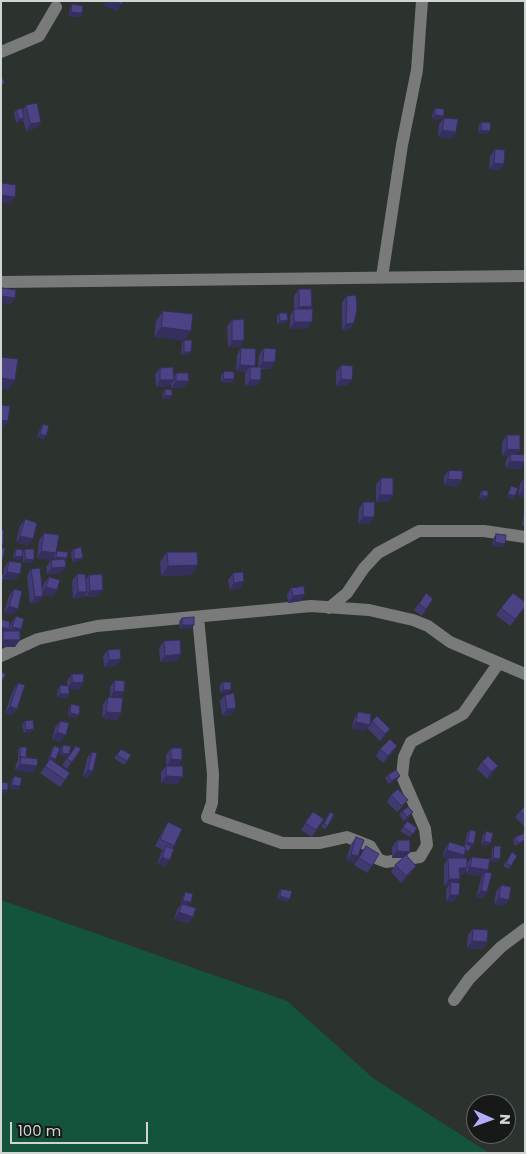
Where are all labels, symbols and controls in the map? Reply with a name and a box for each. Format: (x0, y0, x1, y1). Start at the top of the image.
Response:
north arrow (466, 1094, 516, 1144)
scale bar (12, 1112, 150, 1144)
text: N (495, 1114, 515, 1125)
text: 100 m (18, 1120, 61, 1141)

